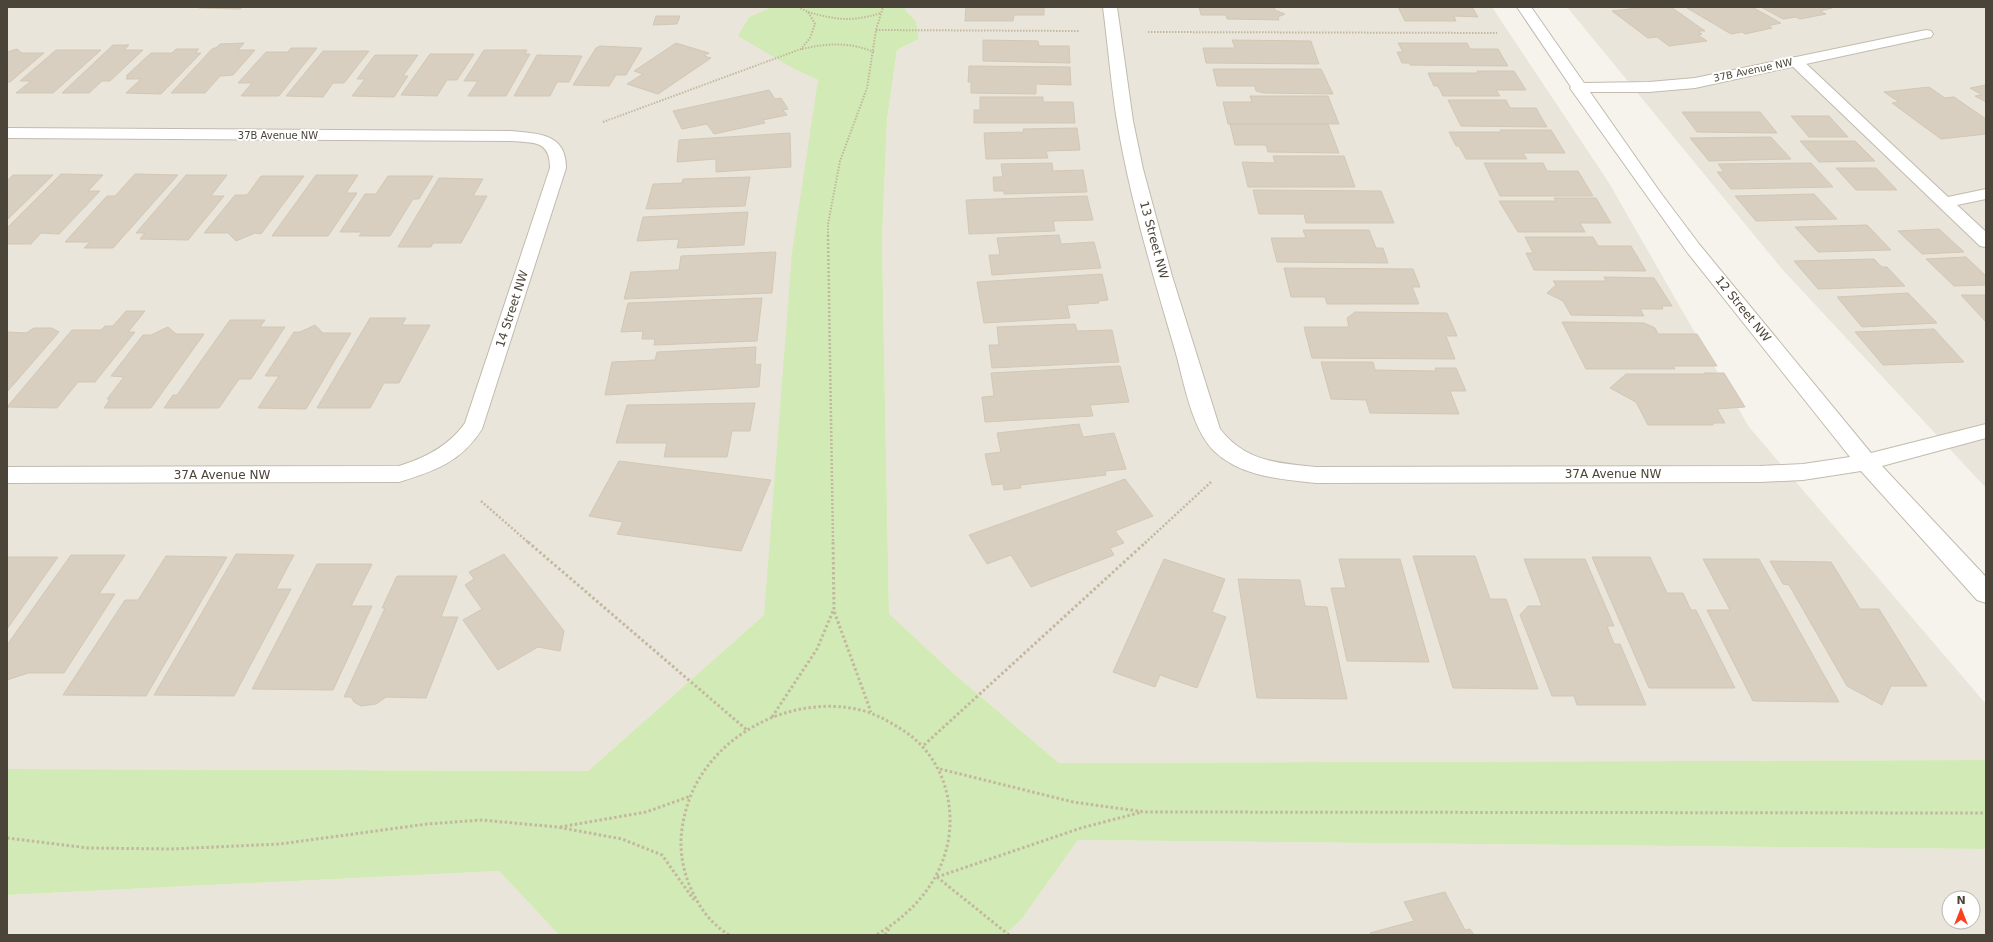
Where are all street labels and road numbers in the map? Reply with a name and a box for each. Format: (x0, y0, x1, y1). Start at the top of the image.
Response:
street label: 37B Avenue NW (1713, 56, 1794, 84)
street label: 37B Avenue NW (238, 130, 318, 141)
street label: 13 Street NW (1137, 199, 1171, 281)
street label: 14 Street NW (493, 269, 531, 349)
street label: 12 Street NW (1712, 273, 1774, 345)
street label: 37A Avenue NW (1565, 467, 1661, 481)
street label: 37A Avenue NW (174, 468, 270, 482)

